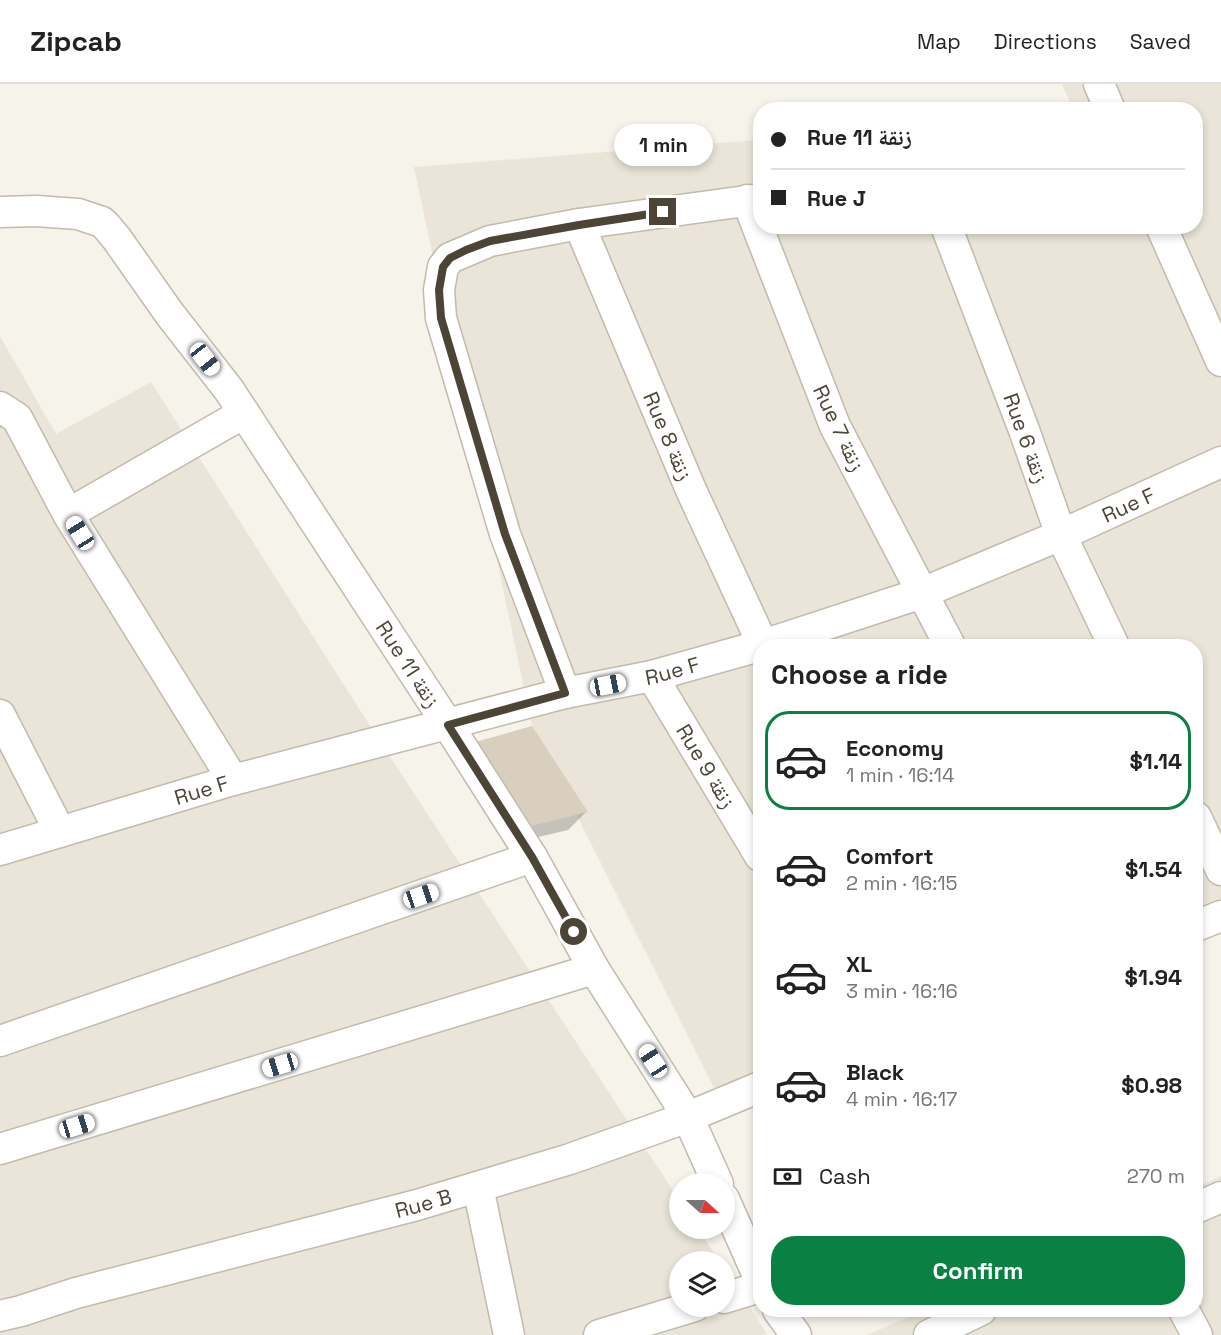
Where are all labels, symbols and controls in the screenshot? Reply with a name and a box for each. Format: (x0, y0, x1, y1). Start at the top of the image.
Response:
text: Zipcab (30, 23, 122, 59)
text: Map (917, 28, 961, 55)
text: Directions (994, 28, 1097, 55)
text: Saved (1130, 28, 1191, 55)
text: Rue 11 زنقة (807, 123, 912, 151)
callout: 1 min (614, 125, 712, 167)
text: 1 min (639, 132, 688, 158)
text: Rue J (807, 184, 866, 212)
route end (649, 198, 676, 225)
car (187, 339, 223, 379)
street label: Rue 7 زنقة (807, 380, 871, 476)
street label: Rue 8 زنقة (637, 387, 699, 485)
street label: Rue 6 زنقة (997, 389, 1055, 487)
street label: Rue F (1097, 481, 1159, 528)
car (63, 513, 97, 553)
street label: Rue 11 زنقة (370, 615, 446, 713)
street label: Rue F (643, 650, 702, 691)
text: Choose a ride (771, 657, 948, 692)
car (589, 673, 627, 697)
street label: Rue 9 زنقة (670, 719, 742, 813)
icon: car (774, 734, 828, 788)
text: Economy (846, 734, 944, 762)
text: $1.14 (1129, 747, 1182, 775)
text: 1 min · 16:14 (846, 762, 954, 788)
street label: Rue F (171, 769, 231, 810)
icon: car (774, 842, 828, 896)
text: Comfort (846, 842, 934, 870)
text: $1.54 (1125, 855, 1182, 883)
text: 2 min · 16:15 (846, 870, 958, 896)
car (401, 882, 441, 910)
route start (560, 918, 587, 945)
icon: car (774, 950, 828, 1004)
text: XL (846, 950, 872, 978)
text: $1.94 (1125, 963, 1182, 991)
text: 3 min · 16:16 (846, 978, 958, 1004)
car (636, 1041, 670, 1081)
car (260, 1051, 300, 1079)
icon: car (774, 1058, 828, 1112)
text: Black (846, 1058, 904, 1086)
text: $0.98 (1121, 1071, 1182, 1099)
text: 4 min · 16:17 (846, 1086, 957, 1112)
car (57, 1112, 97, 1140)
icon: cash (771, 1160, 804, 1193)
text: Cash (819, 1162, 871, 1190)
text: 270 m (1127, 1163, 1185, 1189)
north arrow (669, 1173, 735, 1239)
map controls (669, 1173, 735, 1317)
street label: Rue B (392, 1182, 455, 1224)
button: Confirm (771, 1236, 1185, 1305)
button: layers (669, 1251, 735, 1317)

